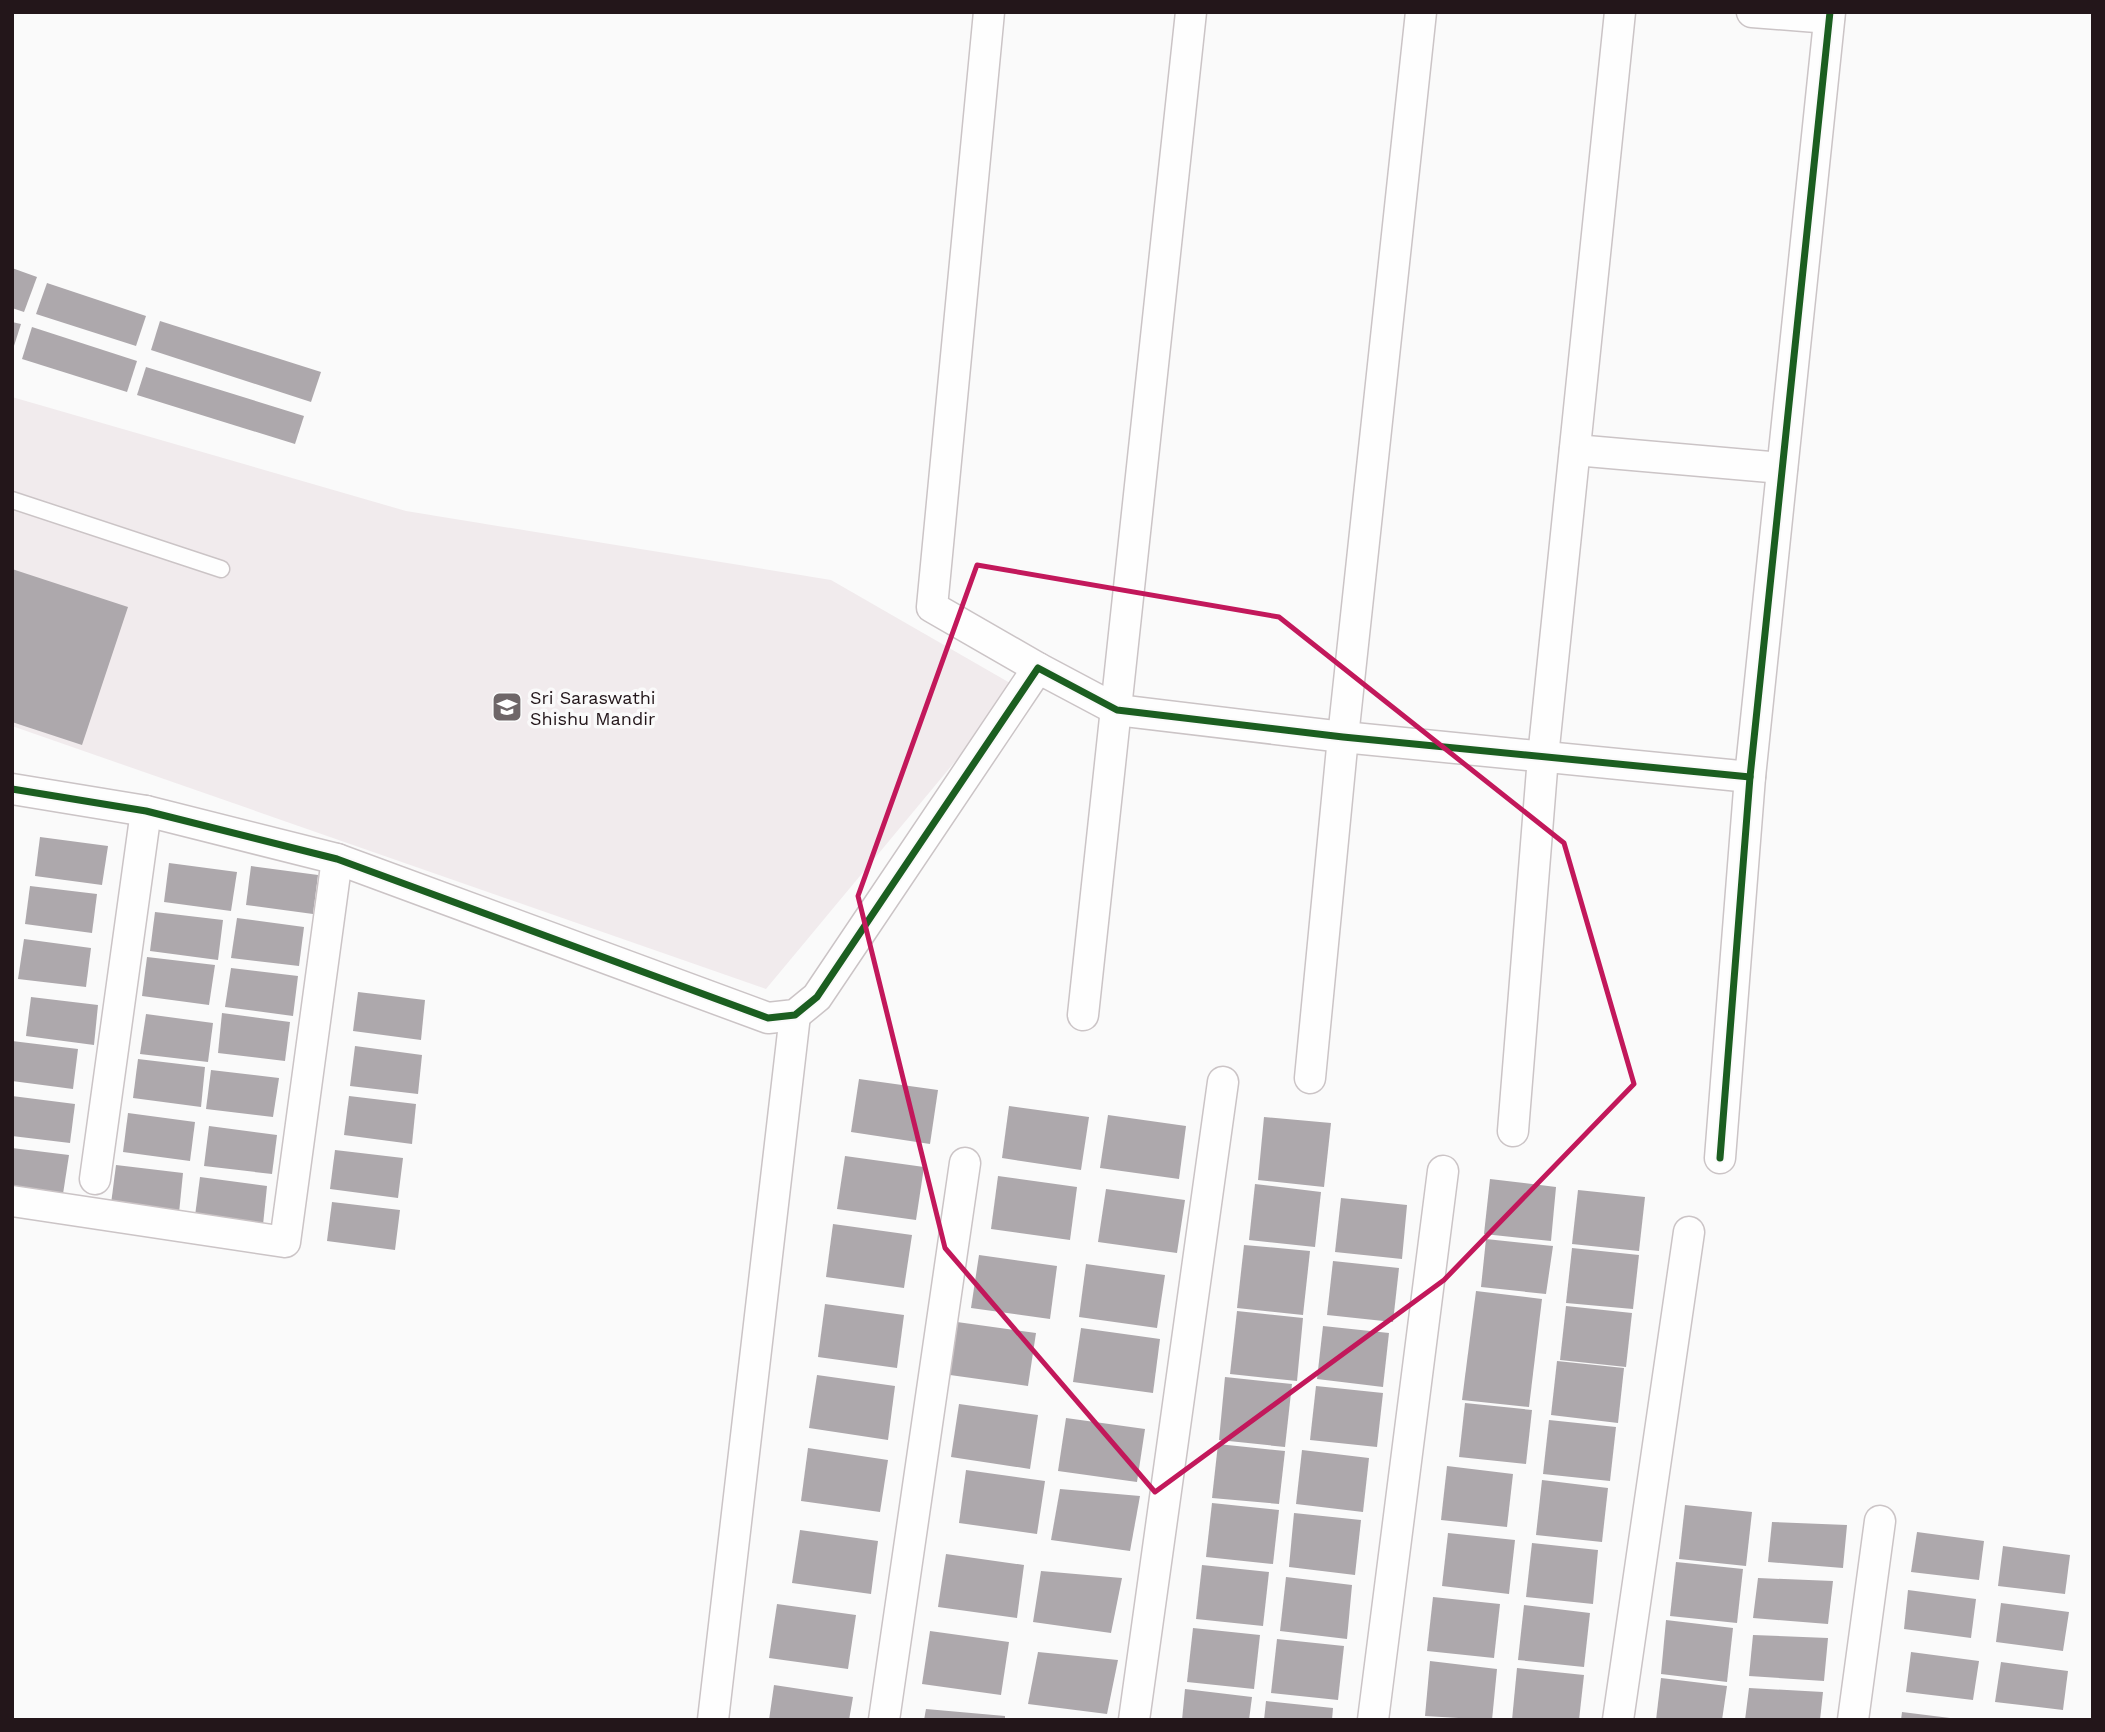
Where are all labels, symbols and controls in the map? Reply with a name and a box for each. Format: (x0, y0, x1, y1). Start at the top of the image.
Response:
place label: Sri Saraswathi Shishu Mandir (530, 687, 656, 729)
school or university icon: Sri Saraswathi Shishu Mandir (490, 690, 524, 724)

